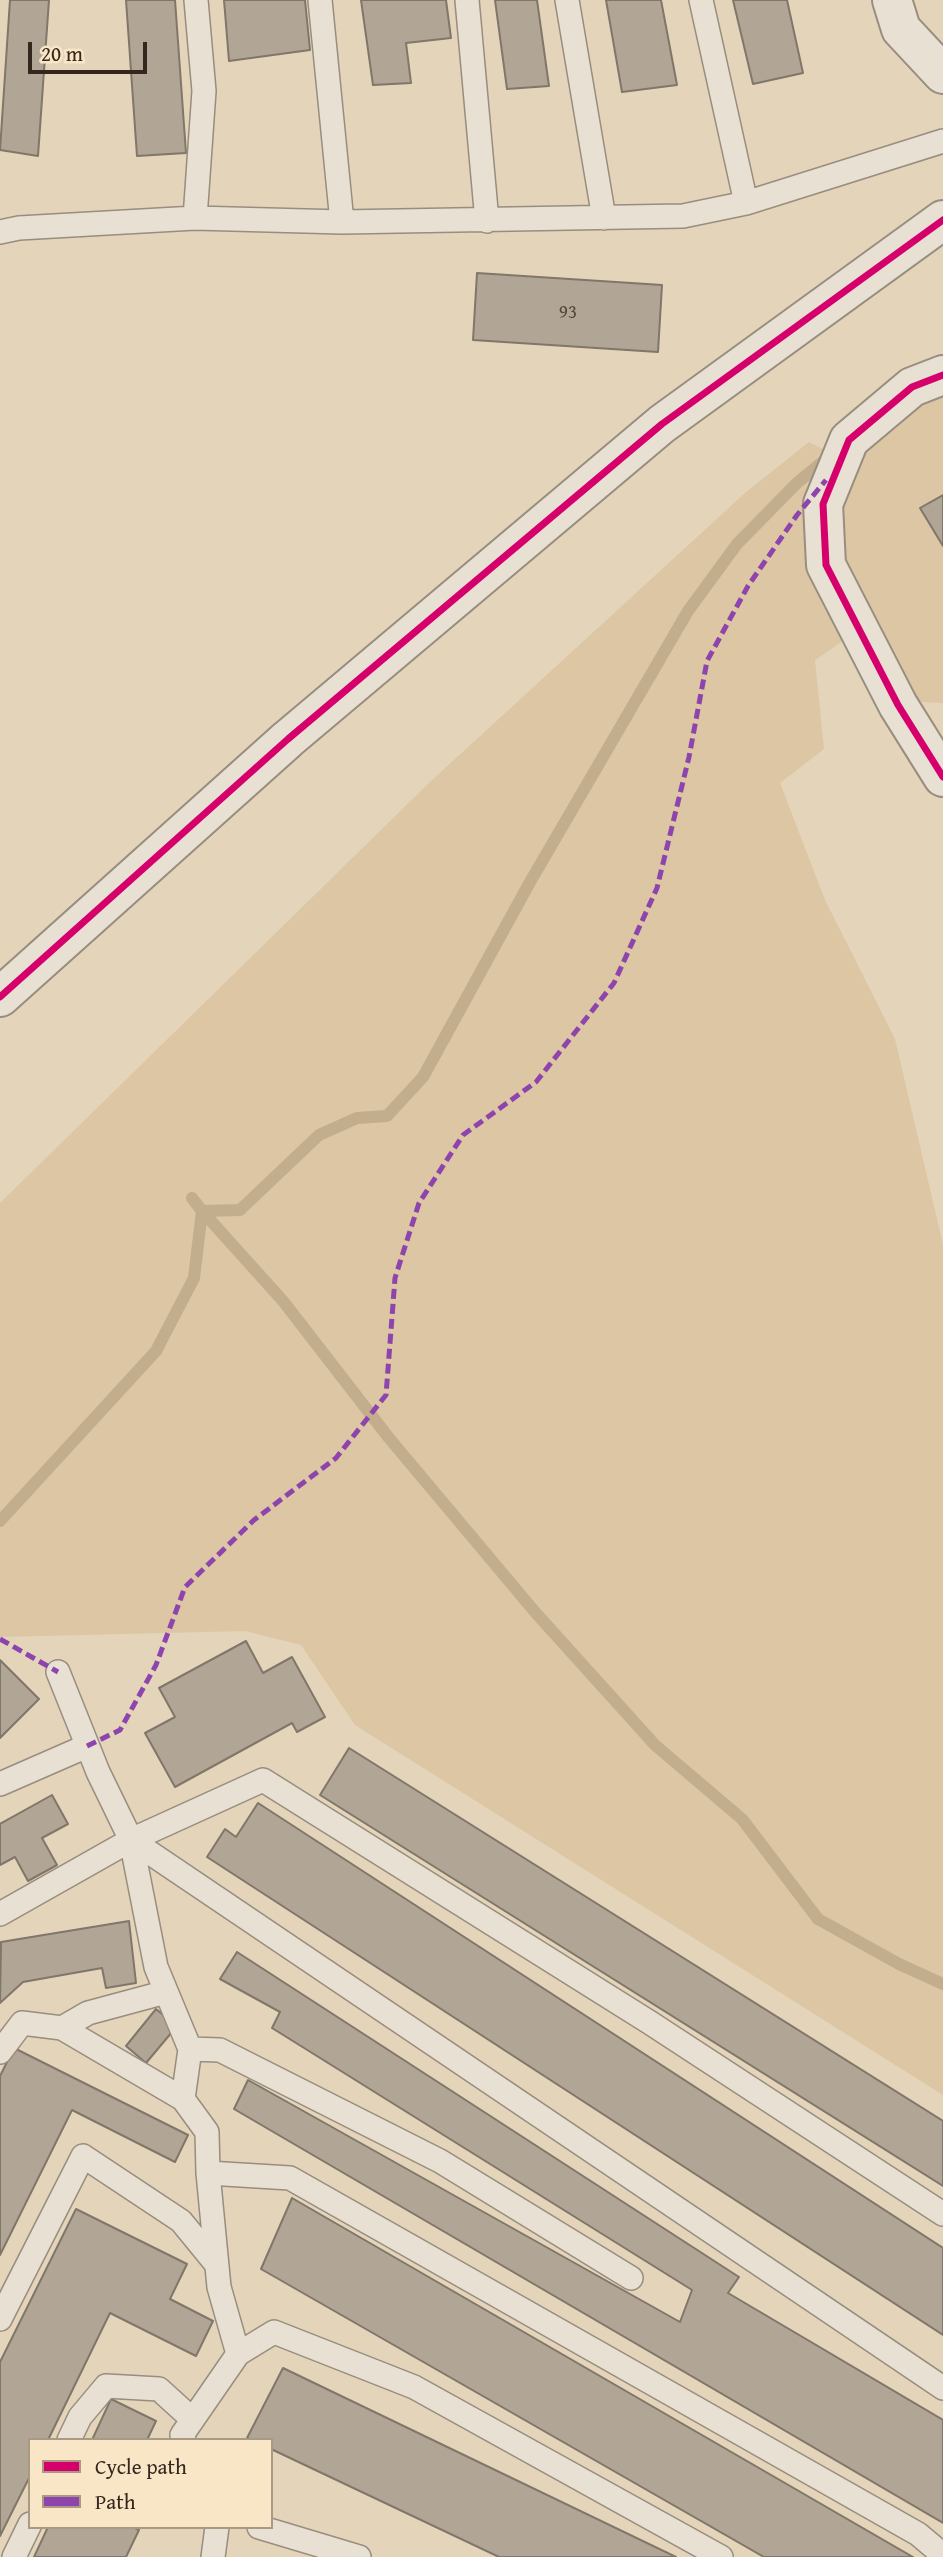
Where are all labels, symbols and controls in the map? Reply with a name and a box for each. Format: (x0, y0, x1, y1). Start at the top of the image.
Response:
scale bar (32, 28, 150, 72)
text: 20 m (41, 38, 83, 69)
house number: 93 (559, 302, 577, 324)
legend (28, 2438, 273, 2529)
text: Cycle path (95, 2451, 187, 2482)
text: Path (95, 2486, 135, 2517)

